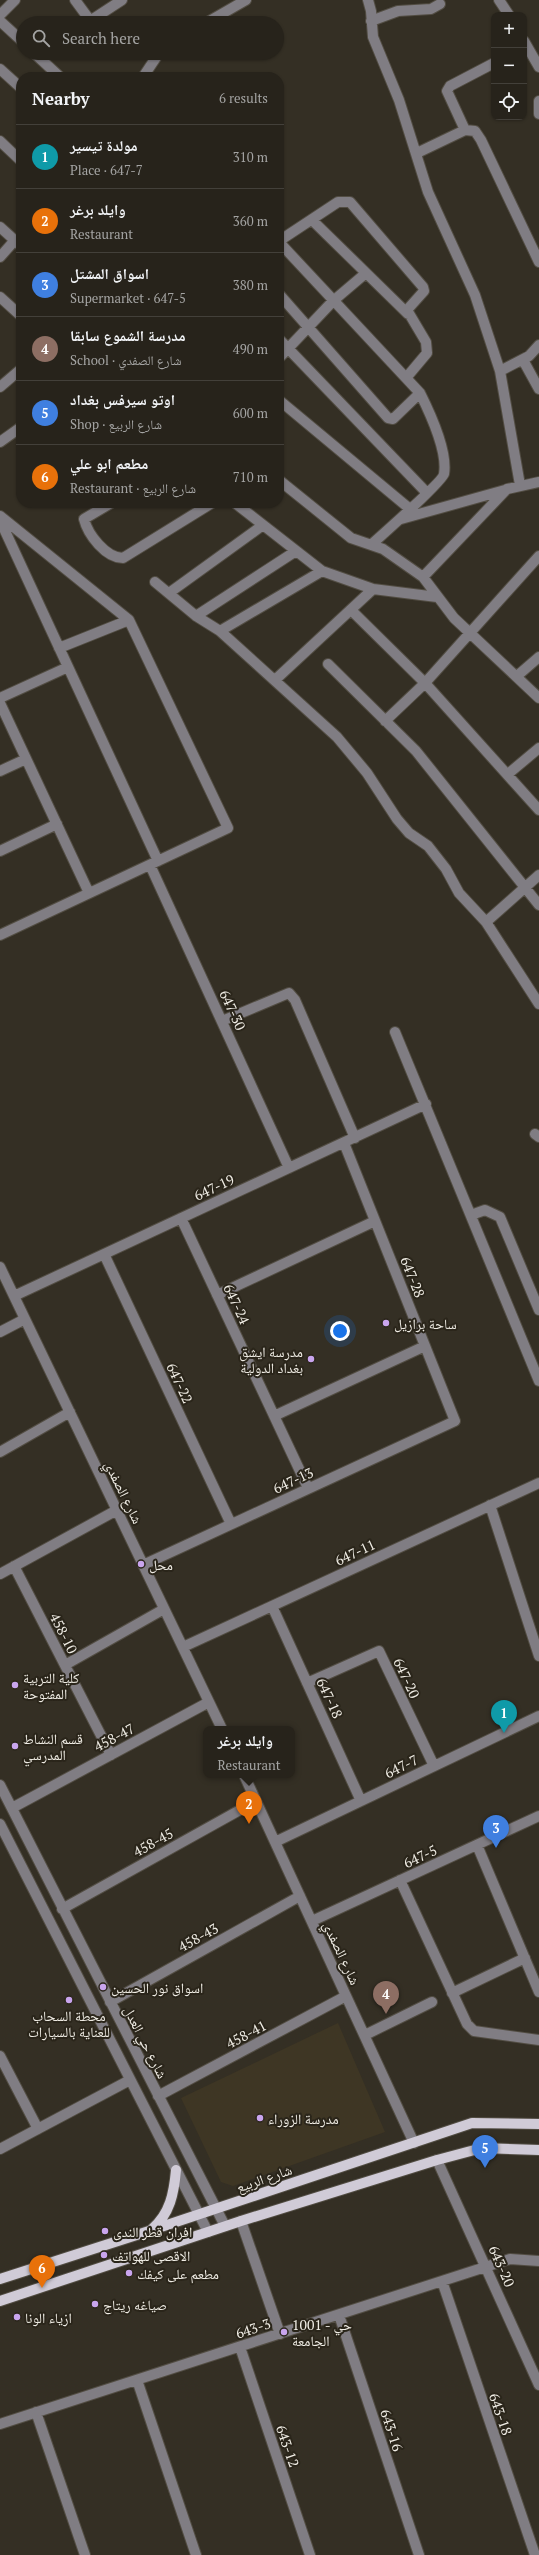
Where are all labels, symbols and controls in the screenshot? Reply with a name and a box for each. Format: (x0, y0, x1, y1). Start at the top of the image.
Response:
map controls (491, 12, 527, 120)
button: + (491, 12, 527, 48)
search box (16, 16, 284, 60)
icon: search (30, 27, 52, 49)
text: Search here (62, 28, 140, 48)
button: − (491, 48, 527, 84)
button: locate (491, 84, 527, 120)
text: Nearby (32, 87, 90, 110)
text: 6 results (219, 89, 268, 107)
text: مولدة تيسير (70, 135, 138, 155)
text: 1 (41, 148, 49, 166)
text: 310 m (233, 148, 268, 166)
text: Place · 647-7 (70, 161, 143, 179)
text: وايلد برغر (70, 199, 126, 219)
text: 2 (41, 212, 49, 230)
text: 360 m (233, 212, 268, 230)
text: Restaurant (70, 225, 133, 243)
text: اسواق المشتل (70, 263, 149, 283)
text: 3 (41, 276, 49, 294)
text: 380 m (233, 276, 268, 294)
text: Supermarket · 647-5 (70, 289, 186, 307)
text: مدرسة الشموع سابقا (70, 325, 186, 345)
text: 4 (41, 340, 49, 358)
text: 490 m (233, 340, 268, 358)
text: School · شارع الصفدي (70, 351, 181, 369)
text: اوتو سيرفس بغداد (70, 389, 175, 409)
text: 5 (41, 404, 49, 422)
text: 600 m (233, 404, 268, 422)
text: Shop · شارع الربيع (70, 415, 162, 433)
text: مطعم ابو علي (70, 453, 148, 473)
text: 6 (41, 468, 49, 486)
text: 710 m (233, 468, 268, 486)
text: Restaurant · شارع الربيع (70, 479, 196, 497)
street label: 647-30 (215, 987, 251, 1033)
street label: 647-19 (191, 1169, 237, 1205)
street label: 647-28 (396, 1254, 430, 1300)
street label: 647-24 (219, 1281, 255, 1328)
place label: ساحة برازيل (394, 1314, 457, 1333)
marker: ساحة برازيل (381, 1318, 391, 1328)
your location (330, 1321, 350, 1341)
place label: مدرسة ايشق بغداد الدولية (239, 1342, 303, 1377)
marker: مدرسة ايشق بغداد الدولية (306, 1354, 316, 1364)
street label: 647-22 (162, 1360, 198, 1406)
street label: شارع الصفدي (98, 1457, 147, 1528)
street label: 647-13 (270, 1462, 316, 1498)
street label: 647-11 (332, 1534, 378, 1570)
place label: محل (149, 1555, 173, 1574)
marker: محل (136, 1559, 146, 1569)
street label: 458-10 (46, 1609, 82, 1657)
street label: 647-20 (389, 1655, 425, 1701)
place label: كلية التربية المفتوحة (23, 1668, 79, 1703)
street label: 647-18 (312, 1675, 348, 1721)
marker: كلية التربية المفتوحة (10, 1680, 20, 1690)
pin: 1 (491, 1700, 517, 1733)
street label: 458-47 (90, 1718, 138, 1756)
popup (203, 1726, 295, 1778)
place label: قسم النشاط المدرسي (23, 1729, 83, 1766)
text: وايلد برغر (217, 1730, 273, 1750)
marker: قسم النشاط المدرسي (10, 1741, 20, 1751)
street label: 647-7 (381, 1750, 421, 1782)
text: Restaurant (217, 1756, 281, 1774)
pin: 2 (236, 1791, 262, 1824)
pin: 3 (483, 1815, 509, 1848)
street label: 458-45 (129, 1823, 177, 1861)
street label: 647-5 (400, 1840, 440, 1872)
street label: 458-43 (174, 1918, 222, 1956)
street label: شارع الصفدي (317, 1918, 365, 1989)
place label: اسواق نور الحسين (111, 1978, 203, 1997)
pin: 4 (373, 1981, 399, 2014)
marker: اسواق نور الحسين (98, 1982, 108, 1992)
marker: محطة السحاب للعناية بالسيارات (64, 1995, 74, 2005)
street label: شارع حي العدل (117, 2002, 172, 2083)
place label: محطة السحاب للعناية بالسيارات (28, 2006, 110, 2041)
street label: 458-41 (222, 2015, 270, 2053)
place label: مدرسة الزوراء (268, 2109, 339, 2128)
marker: مدرسة الزوراء (255, 2113, 265, 2123)
pin: 5 (472, 2135, 498, 2168)
street label: شارع الربيع (234, 2160, 295, 2197)
place label: افران قطر الندى (113, 2222, 192, 2241)
marker: افران قطر الندى (100, 2226, 110, 2236)
street label: 643-20 (485, 2242, 519, 2290)
place label: الاقصى للهواتف (112, 2246, 190, 2265)
marker: الاقصى للهواتف (99, 2250, 109, 2260)
pin: 6 (29, 2255, 55, 2288)
place label: مطعم على كيفك (137, 2264, 219, 2284)
marker: مطعم على كيفك (124, 2268, 134, 2278)
place label: صياغه ريتاج (103, 2295, 167, 2315)
marker: صياغه ريتاج (90, 2299, 100, 2309)
place label: ازياء الونا (25, 2308, 72, 2327)
marker: ازياء الونا (12, 2312, 22, 2322)
street label: 643-3 (233, 2313, 273, 2343)
place label: 1001 - حي الجامعة (292, 2315, 352, 2350)
marker: 1001 - حي الجامعة (279, 2327, 289, 2337)
street label: 643-18 (485, 2390, 517, 2438)
street label: 643-16 (376, 2406, 408, 2454)
street label: 643-12 (272, 2422, 304, 2470)

